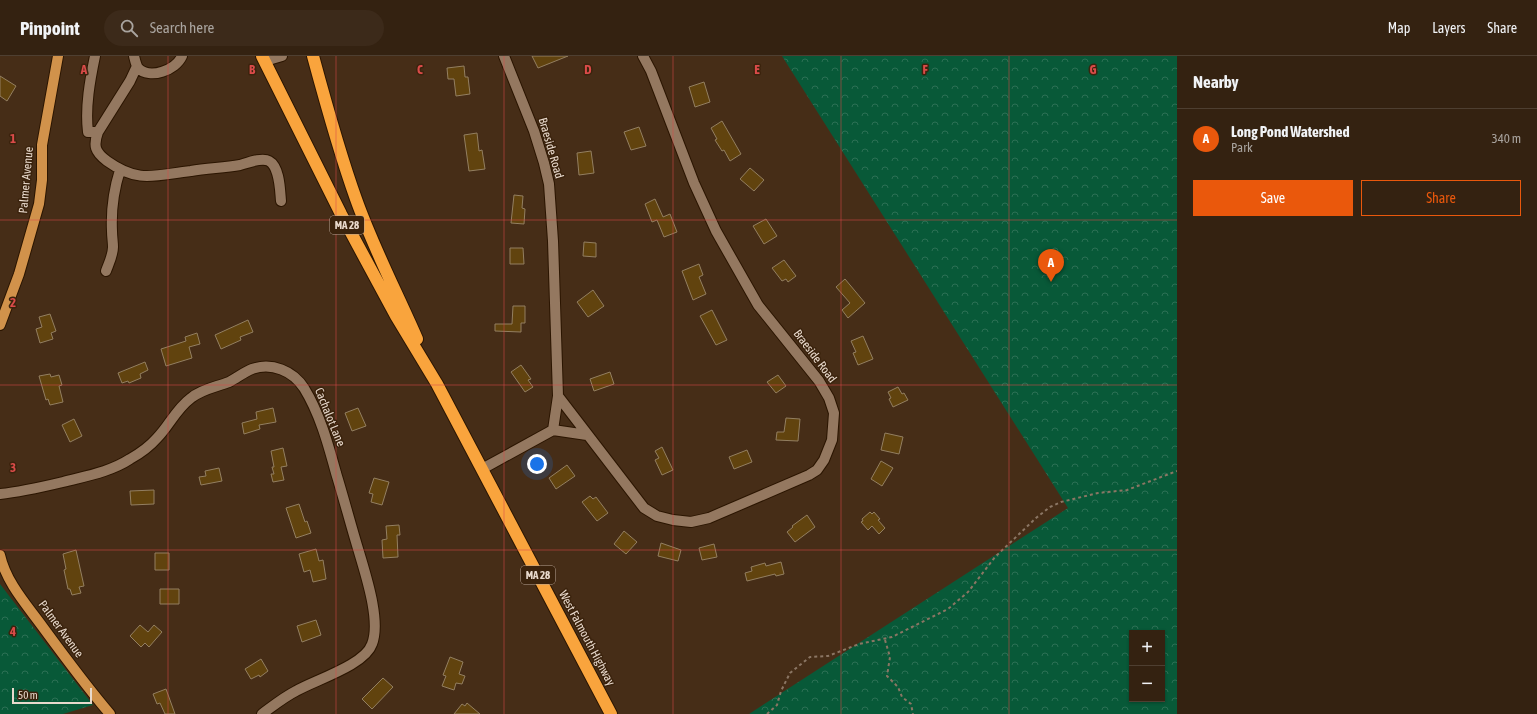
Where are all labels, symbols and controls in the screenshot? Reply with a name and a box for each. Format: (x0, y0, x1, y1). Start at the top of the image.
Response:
search box (104, 10, 384, 46)
text: Pinpoint (20, 17, 80, 39)
icon: search (118, 17, 140, 39)
text: Search here (150, 19, 214, 36)
text: Map (1388, 20, 1410, 36)
text: Layers (1432, 20, 1465, 36)
text: Share (1487, 20, 1517, 36)
text: A (80, 62, 88, 77)
text: B (249, 62, 256, 77)
text: C (417, 62, 423, 77)
text: D (584, 62, 592, 77)
text: E (754, 62, 760, 77)
text: F (922, 62, 928, 77)
text: G (1090, 62, 1097, 77)
text: Nearby (1193, 72, 1239, 92)
street label: Braeside Road (536, 116, 566, 180)
text: Long Pond Watershed (1231, 123, 1350, 140)
text: 1 (10, 131, 16, 146)
text: A (1203, 131, 1209, 146)
text: 340 m (1492, 131, 1521, 146)
text: Park (1231, 140, 1253, 155)
street label: Palmer Avenue (16, 146, 36, 214)
button: Save (1193, 180, 1353, 216)
button: Share (1361, 180, 1521, 216)
road number: MA 28 (330, 216, 364, 234)
pin: A (1038, 249, 1064, 282)
text: 2 (10, 295, 16, 310)
street label: Braeside Road (791, 327, 839, 385)
street label: Cachalot Lane (312, 386, 348, 448)
your location (527, 454, 547, 474)
text: 3 (10, 460, 16, 475)
road number: MA 28 (521, 566, 555, 584)
street label: West Falmouth Highway (556, 588, 618, 688)
street label: Palmer Avenue (36, 598, 86, 660)
text: 4 (9, 624, 16, 639)
map controls (1129, 630, 1165, 702)
button: + (1129, 630, 1165, 666)
button: − (1129, 666, 1165, 702)
scale bar (12, 686, 92, 705)
text: 50 m (18, 689, 38, 701)

